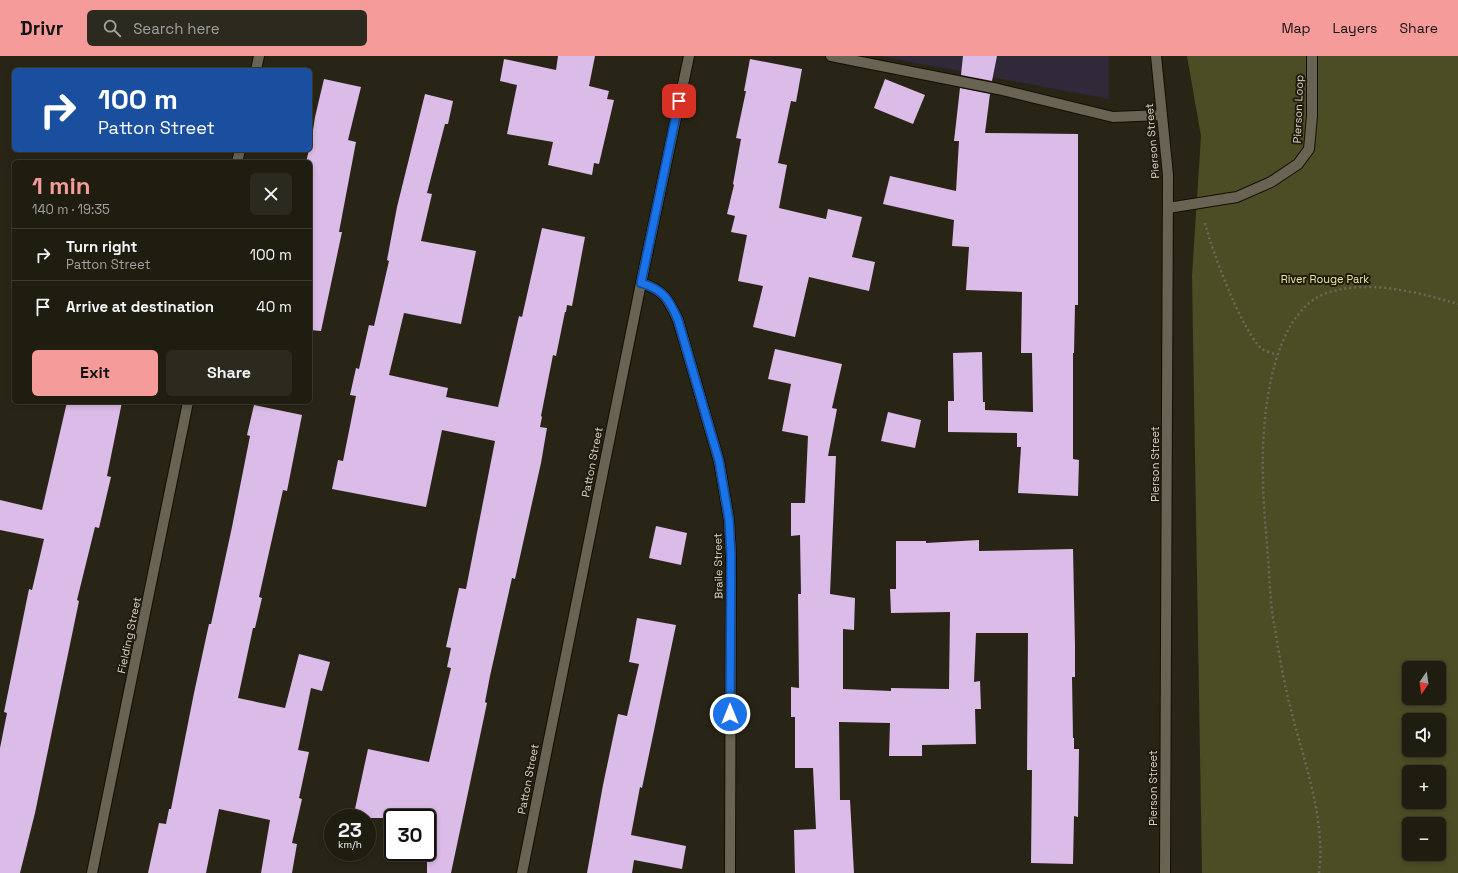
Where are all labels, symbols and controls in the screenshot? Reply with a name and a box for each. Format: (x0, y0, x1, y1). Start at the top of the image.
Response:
search box (87, 10, 367, 46)
text: Drivr (20, 16, 63, 41)
icon: search (101, 17, 123, 39)
text: Search here (133, 19, 220, 38)
text: Map (1281, 19, 1311, 37)
text: Layers (1333, 19, 1377, 37)
text: Share (1399, 19, 1438, 37)
street label: Pierson Loop (1290, 74, 1306, 144)
text: 100 m (98, 81, 178, 117)
icon: right (32, 84, 84, 136)
pin (662, 84, 696, 118)
icon: arrive (668, 90, 690, 112)
street label: Pierson Street (1142, 103, 1162, 179)
text: Patton Street (98, 116, 215, 139)
text: 1 min (32, 170, 91, 201)
button: close (250, 173, 292, 215)
text: 140 m · 19:35 (32, 201, 110, 218)
text: Turn right (66, 237, 137, 256)
icon: right (32, 244, 54, 266)
text: 100 m (250, 245, 292, 264)
text: Patton Street (66, 256, 150, 273)
park label: River Rouge Park (1281, 272, 1369, 286)
icon: arrive (32, 296, 54, 318)
text: Arrive at destination (66, 297, 214, 316)
text: 40 m (256, 297, 292, 316)
button: Exit (32, 350, 158, 396)
button: Share (166, 350, 292, 396)
street label: Patton Street (578, 426, 606, 498)
street label: Pierson Street (1148, 426, 1162, 502)
street label: Braile Street (710, 533, 726, 599)
street label: Fielding Street (114, 595, 144, 675)
north arrow (1402, 661, 1446, 705)
map controls (1402, 661, 1446, 861)
position arrow (709, 693, 751, 735)
button: sound (1402, 713, 1446, 757)
street label: Patton Street (514, 743, 542, 815)
street label: Pierson Street (1146, 750, 1160, 826)
button: + (1402, 765, 1446, 809)
speed limit sign: 30 (384, 809, 436, 861)
text: 23 (338, 817, 362, 843)
button: − (1402, 817, 1446, 861)
text: km/h (338, 838, 362, 851)

